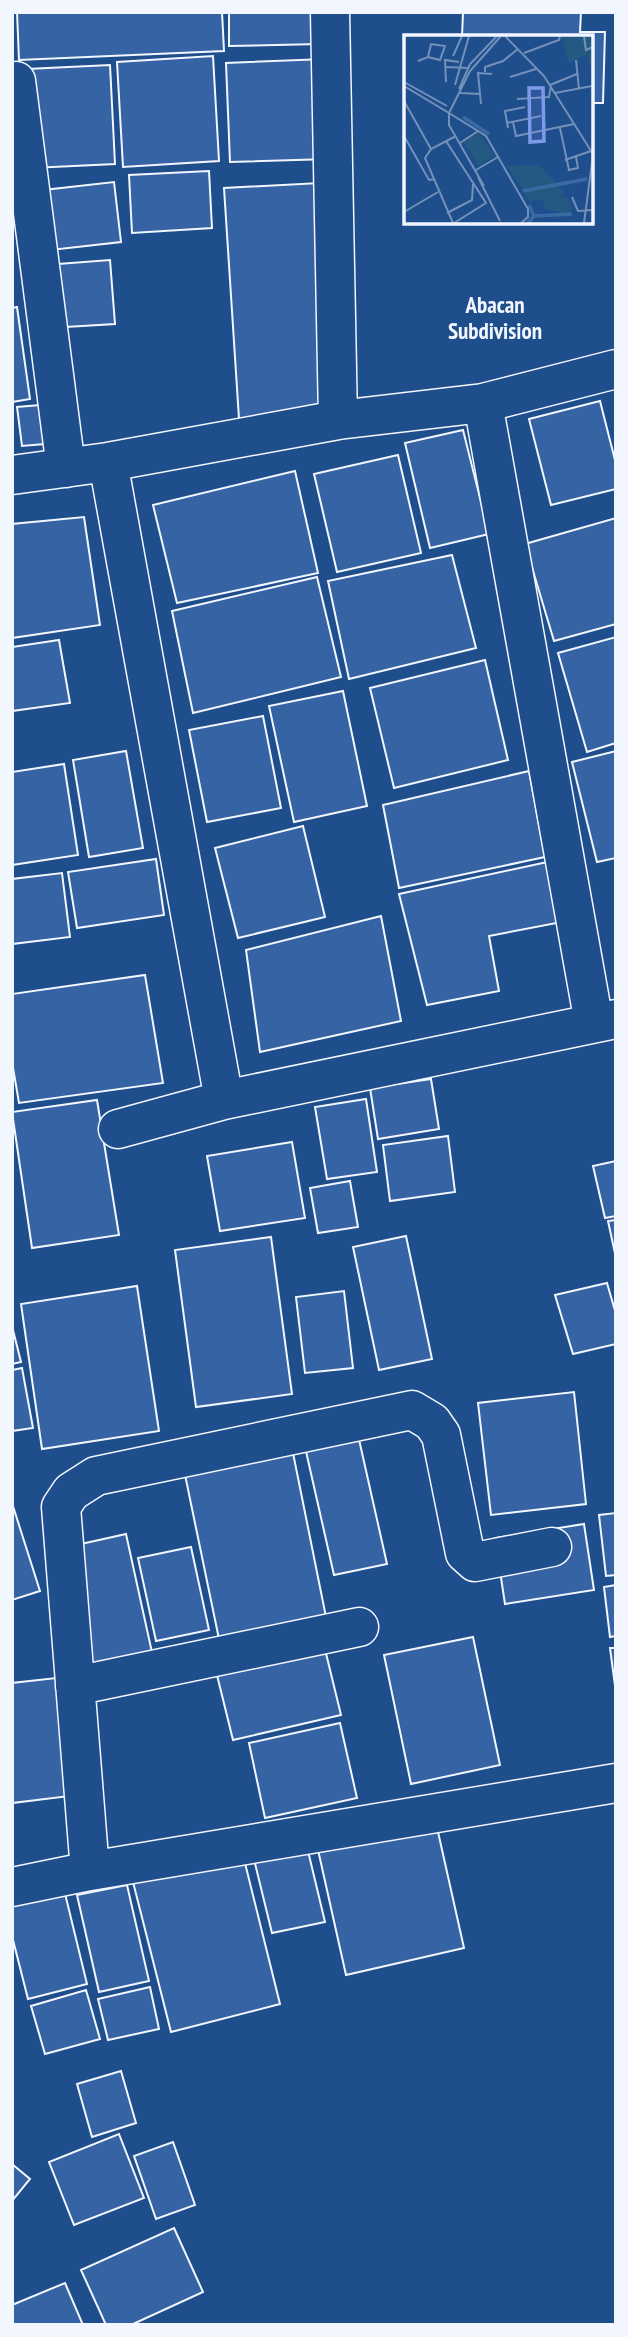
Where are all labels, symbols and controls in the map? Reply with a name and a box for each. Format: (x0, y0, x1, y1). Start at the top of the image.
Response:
inset map (404, 35, 593, 224)
district label: Abacan Subdivision (448, 290, 542, 345)

